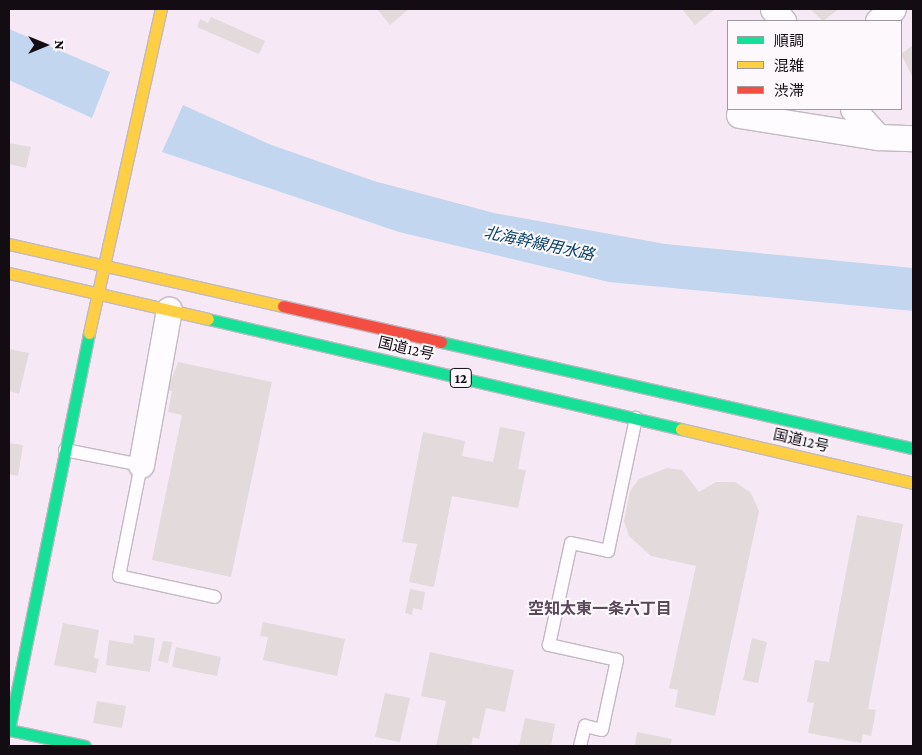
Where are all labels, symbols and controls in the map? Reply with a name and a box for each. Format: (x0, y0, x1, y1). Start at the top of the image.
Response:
north arrow (20, 20, 70, 70)
legend (727, 20, 902, 110)
text: 順調 (774, 33, 804, 49)
text: N (52, 40, 68, 50)
text: 混雑 (774, 58, 804, 74)
text: 渋滞 (774, 83, 804, 99)
water label: 北海幹線用水路 (482, 223, 596, 265)
street label: 国道12号 (376, 334, 436, 364)
road number: 12 (450, 366, 472, 389)
street label: 国道12号 (771, 426, 831, 456)
district label: 空知太東一条六丁目 (528, 599, 672, 619)

